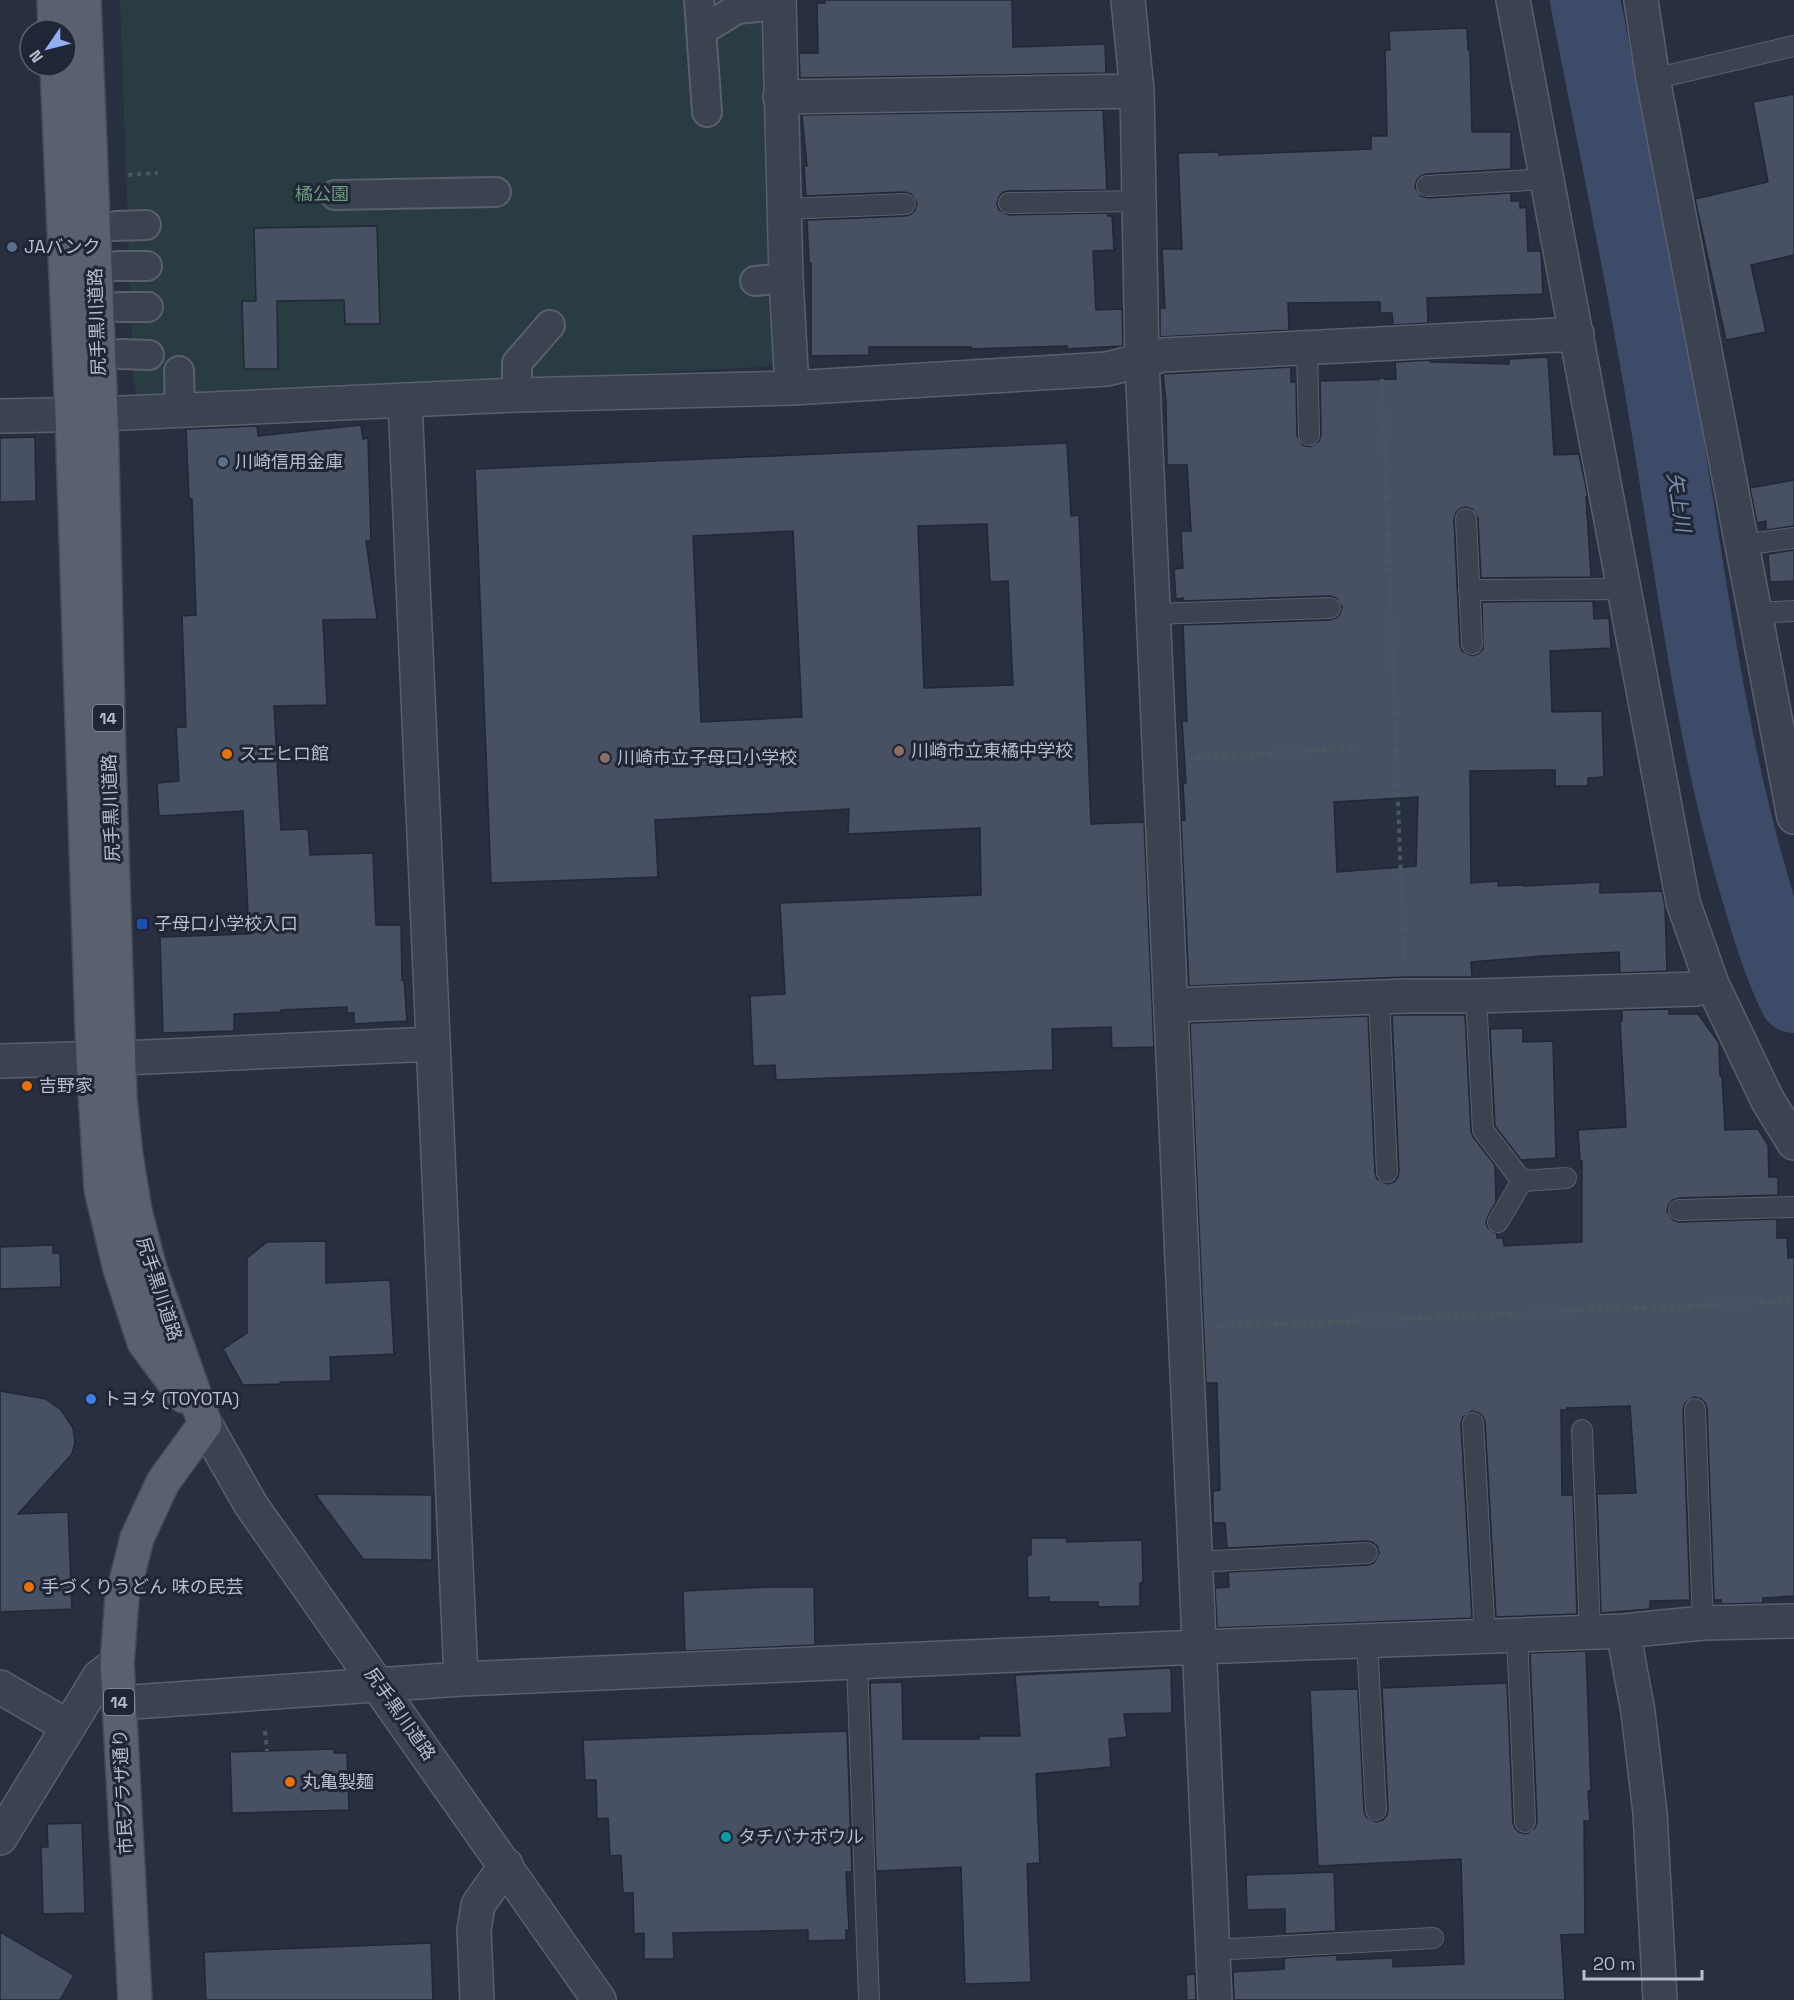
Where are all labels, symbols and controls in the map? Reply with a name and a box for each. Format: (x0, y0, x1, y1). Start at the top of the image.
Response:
north arrow (18, 18, 78, 78)
text: N (24, 46, 48, 67)
park label: 橘公園 (295, 182, 349, 205)
place label: JAバンク (24, 235, 100, 258)
marker: JAバンク (5, 240, 19, 254)
street label: 尻手黒川道路 (83, 268, 110, 376)
place label: 川崎信用金庫 (235, 450, 343, 473)
marker: 川崎信用金庫 (216, 455, 230, 469)
water label: 矢上川 (1661, 470, 1697, 536)
road number: 14 (93, 705, 123, 731)
place label: 川崎市立東橘中学校 (911, 739, 1073, 762)
place label: スエヒロ館 (239, 742, 329, 765)
marker: 川崎市立東橘中学校 (892, 744, 906, 758)
place label: 川崎市立子母口小学校 (617, 746, 797, 769)
marker: スエヒロ館 (220, 747, 234, 761)
marker: 川崎市立子母口小学校 (598, 751, 612, 765)
street label: 尻手黒川道路 (97, 754, 124, 862)
place label: 子母口小学校入口 (154, 912, 298, 935)
marker: 子母口小学校入口 (135, 917, 149, 931)
place label: 吉野家 (39, 1074, 93, 1097)
marker: 吉野家 (20, 1079, 34, 1093)
street label: 尻手黒川道路 (132, 1234, 187, 1344)
place label: トヨタ (TOYOTA) (103, 1387, 239, 1410)
marker: トヨタ (TOYOTA) (84, 1392, 98, 1406)
place label: 手づくりうどん 味の民芸 (41, 1575, 244, 1598)
marker: 手づくりうどん 味の民芸 (22, 1580, 36, 1594)
street label: 尻手黒川道路 (360, 1663, 441, 1765)
road number: 14 (104, 1689, 134, 1715)
street label: 市民プラザ通り (108, 1729, 137, 1856)
place label: 丸亀製麺 (302, 1770, 374, 1793)
marker: 丸亀製麺 (283, 1775, 297, 1789)
place label: タチバナボウル (738, 1825, 864, 1848)
marker: タチバナボウル (719, 1830, 733, 1844)
scale bar (1584, 1943, 1702, 1981)
text: 20 m (1593, 1952, 1636, 1975)

